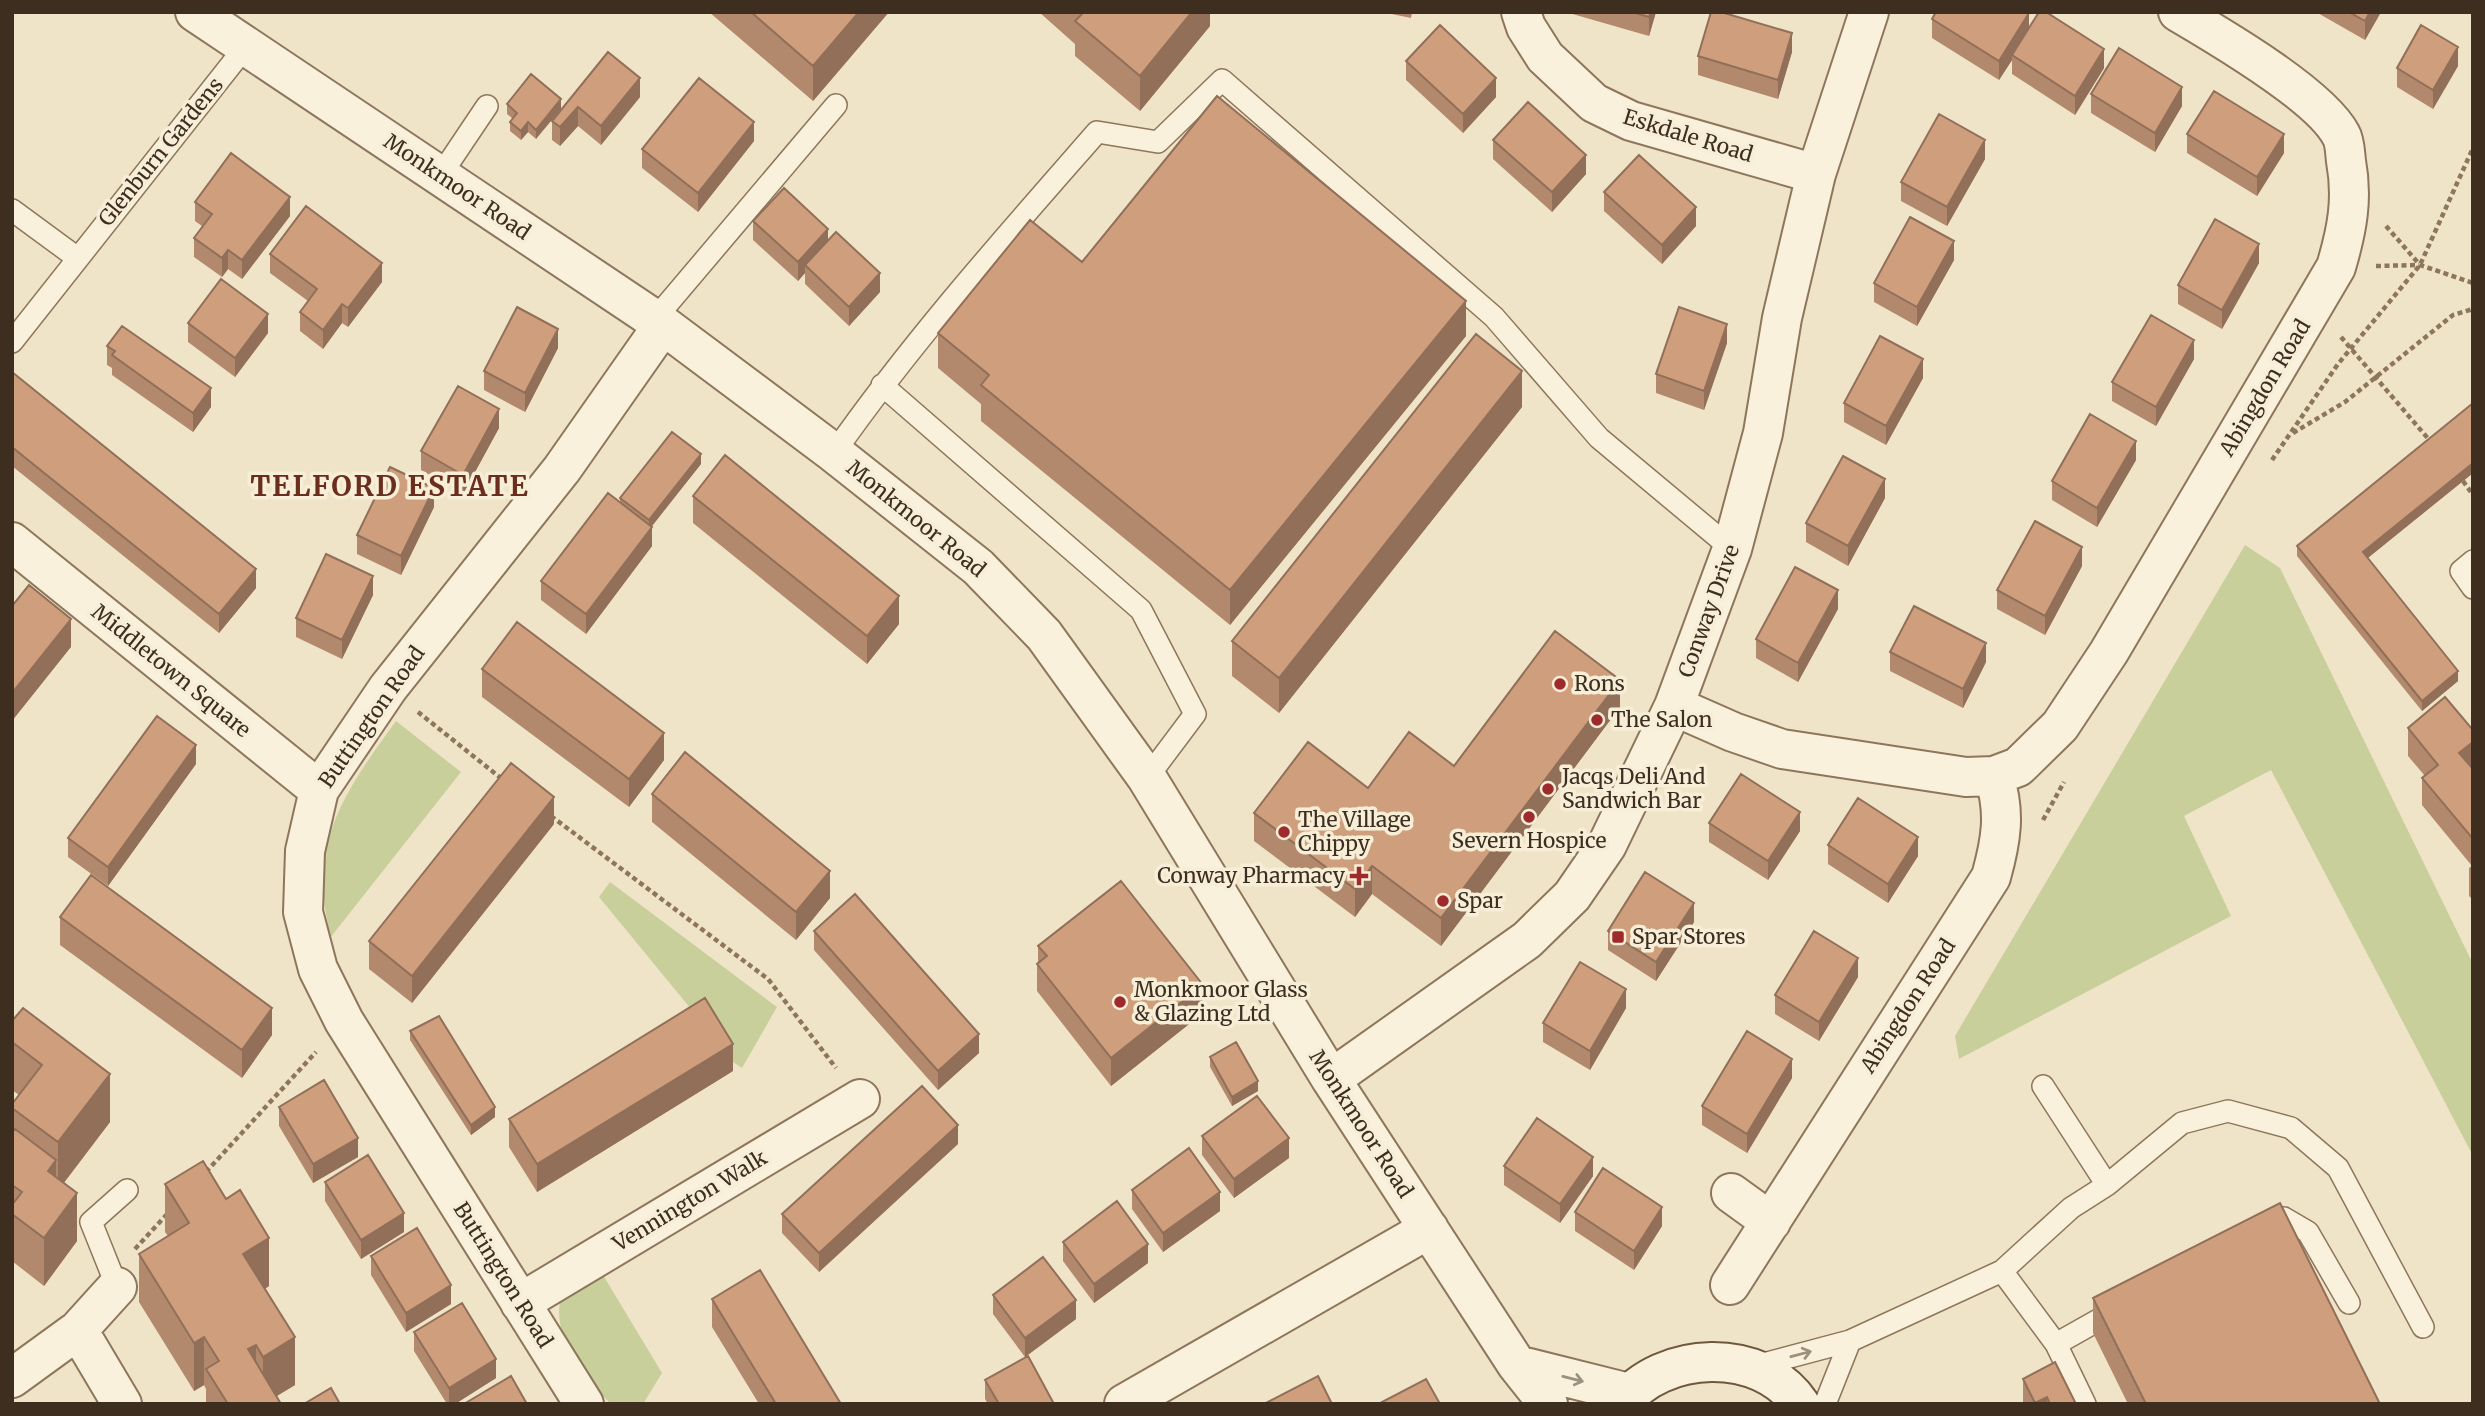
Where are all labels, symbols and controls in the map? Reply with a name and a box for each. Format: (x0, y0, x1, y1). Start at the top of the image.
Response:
street label: Glenburn Gardens (92, 72, 229, 232)
street label: Eskdale Road (1620, 103, 1757, 168)
street label: Monkmoor Road (379, 128, 536, 246)
street label: Abingdon Road (2213, 314, 2316, 462)
street label: Monkmoor Road (841, 454, 992, 583)
district label: TELFORD ESTATE (250, 468, 530, 504)
street label: Conway Drive (1672, 541, 1745, 681)
street label: Middletown Square (86, 598, 256, 743)
street label: Buttington Road (313, 640, 431, 793)
place label: Rons (1574, 670, 1625, 697)
marker: Rons (1552, 676, 1568, 692)
place label: The Salon (1611, 706, 1712, 733)
marker: The Salon (1589, 712, 1605, 728)
place label: Jacqs Deli And Sandwich Bar (1561, 763, 1706, 814)
marker: Jacqs Deli And Sandwich Bar (1540, 781, 1556, 797)
place label: The Village Chippy (1298, 806, 1411, 857)
marker: Severn Hospice (1521, 809, 1537, 825)
marker: The Village Chippy (1276, 824, 1292, 840)
place label: Severn Hospice (1452, 827, 1606, 854)
place label: Conway Pharmacy (1157, 862, 1346, 889)
marker: Conway Pharmacy (1351, 868, 1367, 884)
place label: Spar (1457, 887, 1503, 914)
marker: Spar (1435, 893, 1451, 909)
place label: Spar Stores (1632, 923, 1746, 950)
marker: Spar Stores (1610, 929, 1626, 945)
street label: Abingdon Road (1854, 933, 1961, 1079)
place label: Monkmoor Glass & Glazing Ltd (1134, 976, 1308, 1027)
marker: Monkmoor Glass & Glazing Ltd (1112, 994, 1128, 1010)
street label: Monkmoor Road (1303, 1045, 1420, 1203)
street label: Vennington Walk (607, 1144, 772, 1258)
street label: Buttington Road (448, 1197, 559, 1353)
one-way arrow (1789, 1347, 1812, 1360)
one-way arrow (1561, 1373, 1584, 1386)

